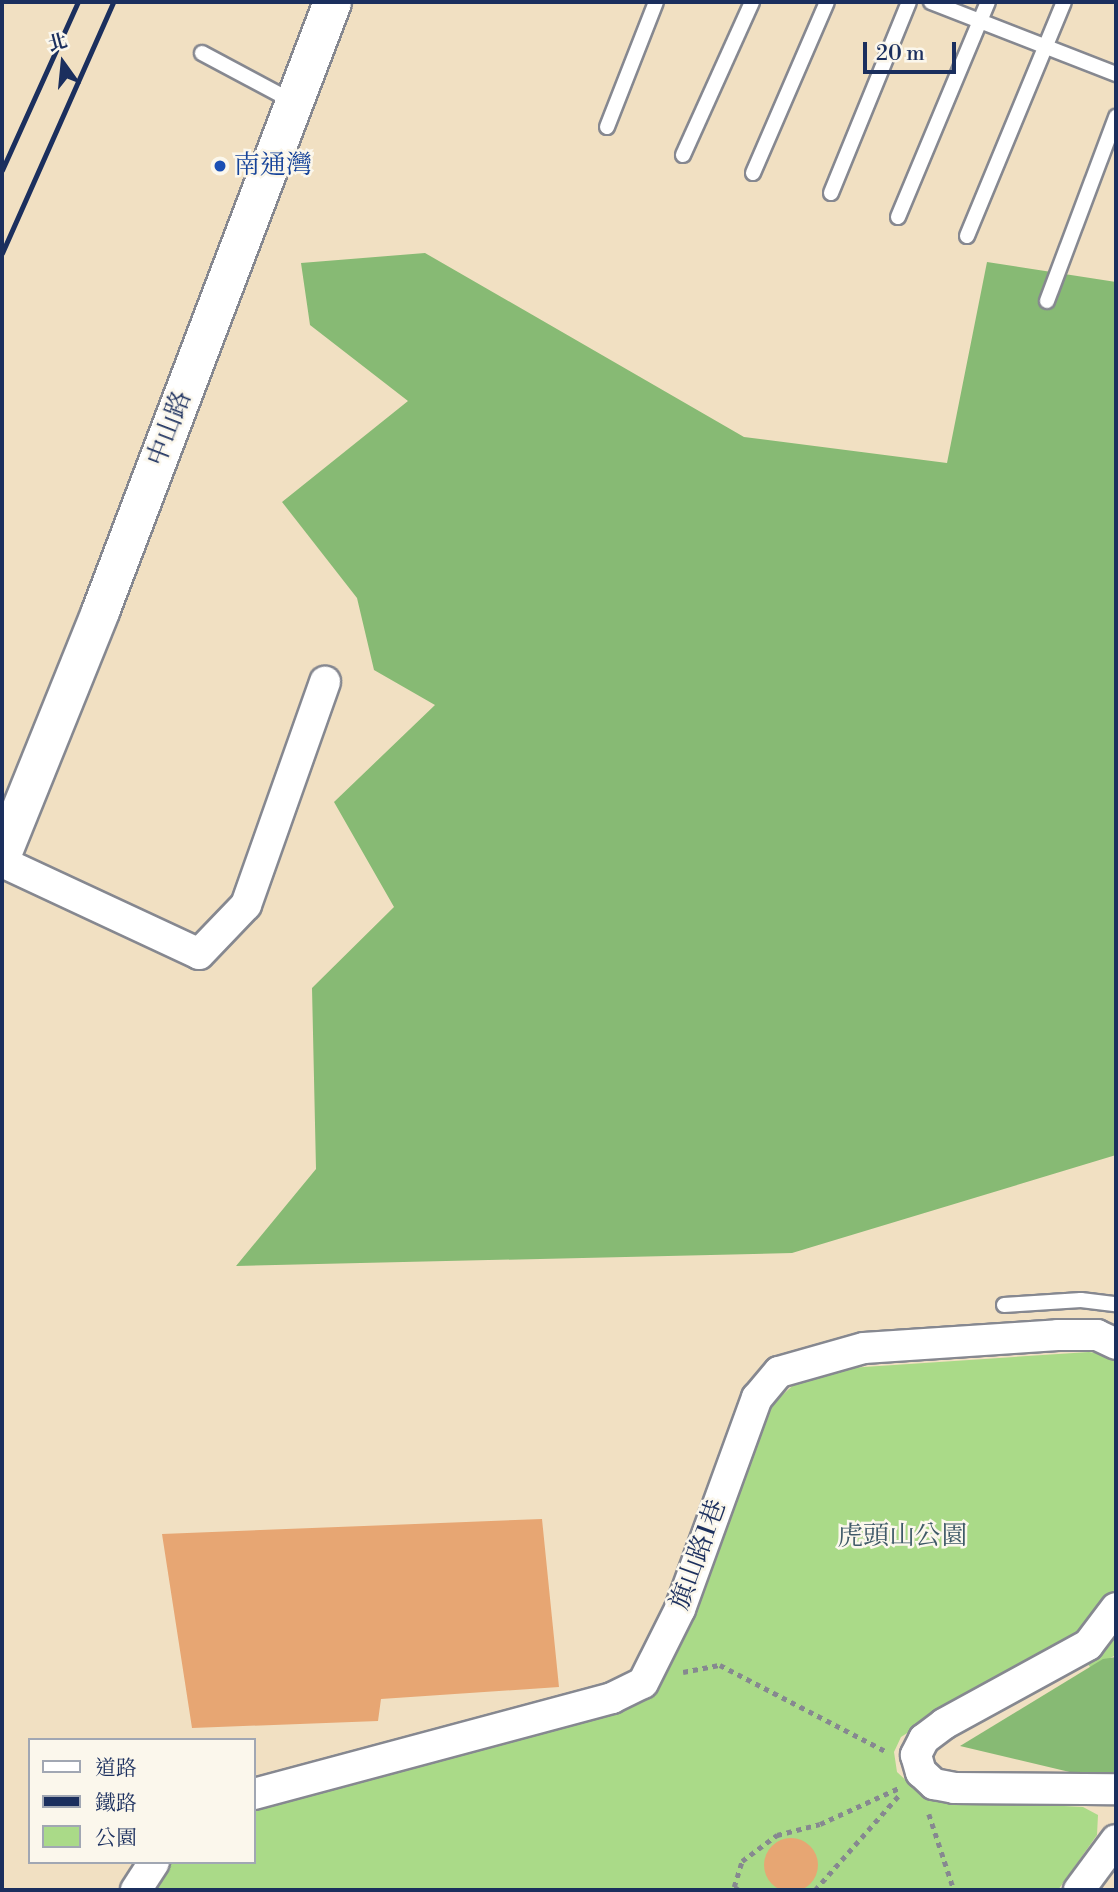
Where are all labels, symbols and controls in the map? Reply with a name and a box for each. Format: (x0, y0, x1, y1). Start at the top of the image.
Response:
north arrow (28, 28, 98, 98)
scale bar (866, 28, 959, 72)
text: 北 (45, 29, 70, 57)
text: 20 m (876, 41, 925, 67)
place label: 南通灣 (234, 150, 312, 182)
marker: 南通灣 (212, 158, 228, 174)
street label: 中山路 (141, 387, 199, 471)
street label: 旗山路1巷 (665, 1496, 733, 1614)
park label: 虎頭山公園 (837, 1521, 967, 1553)
legend (28, 1738, 256, 1864)
text: 道路 (95, 1756, 137, 1782)
text: 鐵路 (95, 1791, 137, 1817)
text: 公園 (95, 1826, 137, 1852)

